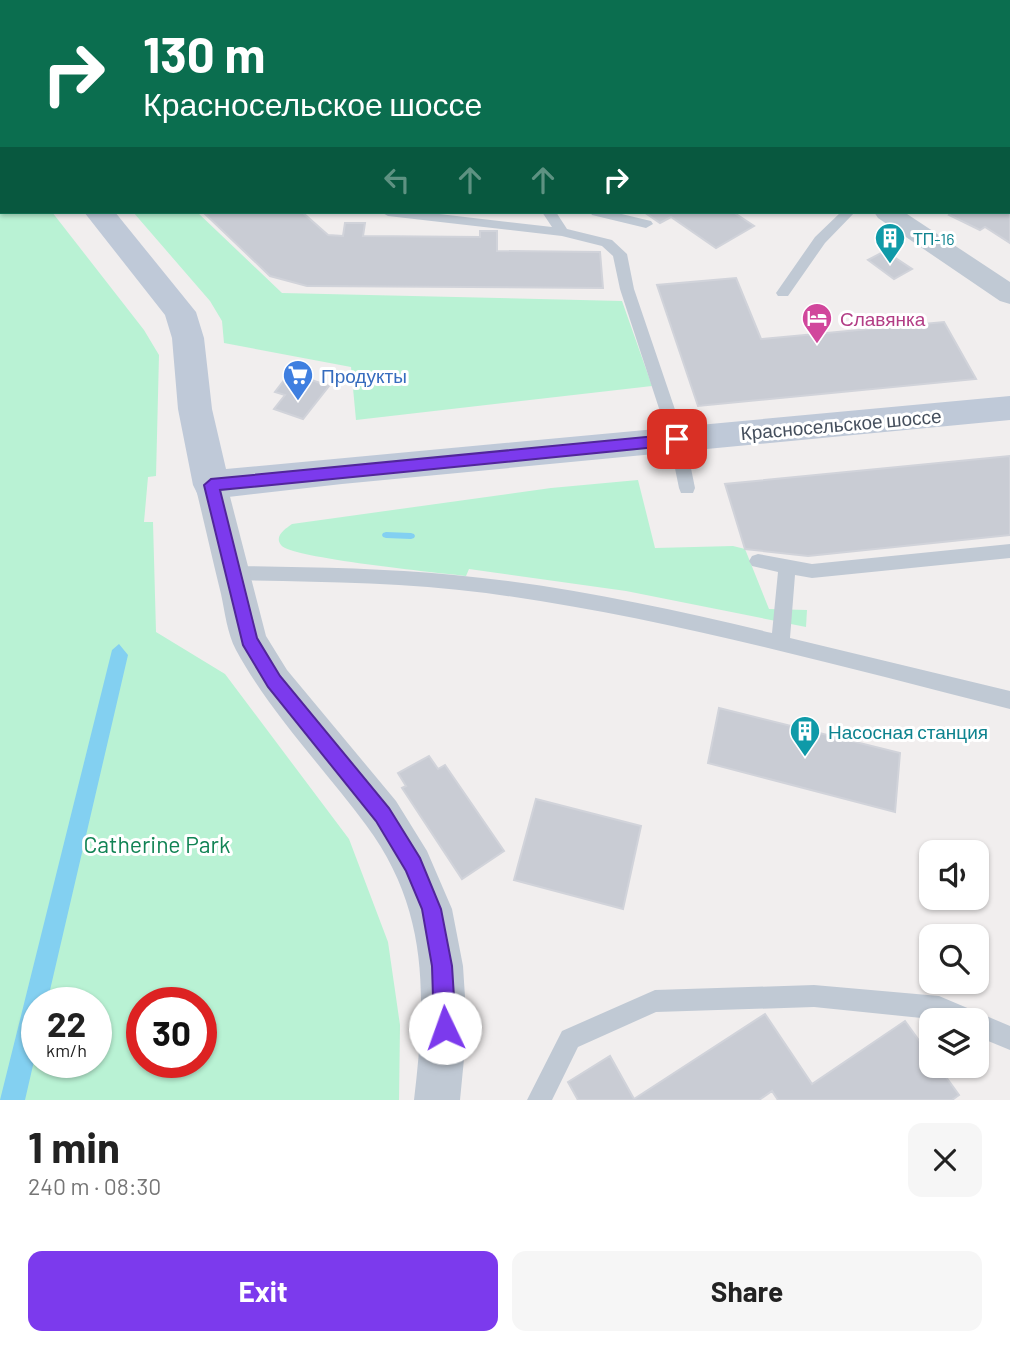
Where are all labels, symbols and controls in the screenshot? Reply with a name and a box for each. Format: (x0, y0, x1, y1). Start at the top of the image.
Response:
text: 130 m (143, 24, 265, 83)
icon: right (28, 28, 119, 119)
text: Красносельское шоссе (143, 84, 482, 122)
icon: left (378, 161, 416, 199)
icon: ahead (451, 161, 489, 199)
icon: ahead (524, 161, 562, 199)
icon: right (597, 161, 635, 199)
building icon: ТП-16 (873, 221, 907, 265)
place label: ТП-16 (913, 229, 954, 248)
hotel icon: Славянка (800, 301, 834, 345)
place label: Славянка (840, 307, 926, 330)
supermarket icon: Продукты (281, 358, 315, 402)
place label: Продукты (321, 364, 407, 387)
street label: Красносельское шоссе (740, 404, 942, 444)
pin (647, 409, 707, 469)
icon: arrive (658, 420, 696, 458)
building icon: Насосная станция (788, 714, 822, 758)
place label: Насосная станция (828, 720, 988, 743)
park label: Catherine Park (84, 830, 230, 858)
map controls (919, 840, 989, 1078)
button: sound (919, 840, 989, 910)
button: search (919, 924, 989, 994)
speed limit sign: 30 (126, 987, 217, 1078)
position arrow (408, 991, 482, 1065)
text: 22 (47, 1002, 86, 1044)
button: layers (919, 1008, 989, 1078)
text: km/h (46, 1039, 87, 1061)
text: 1 min (28, 1121, 120, 1171)
button: close (908, 1123, 982, 1197)
text: 240 m · 08:30 (28, 1172, 161, 1200)
button: Exit (28, 1251, 498, 1331)
button: Share (512, 1251, 982, 1331)

